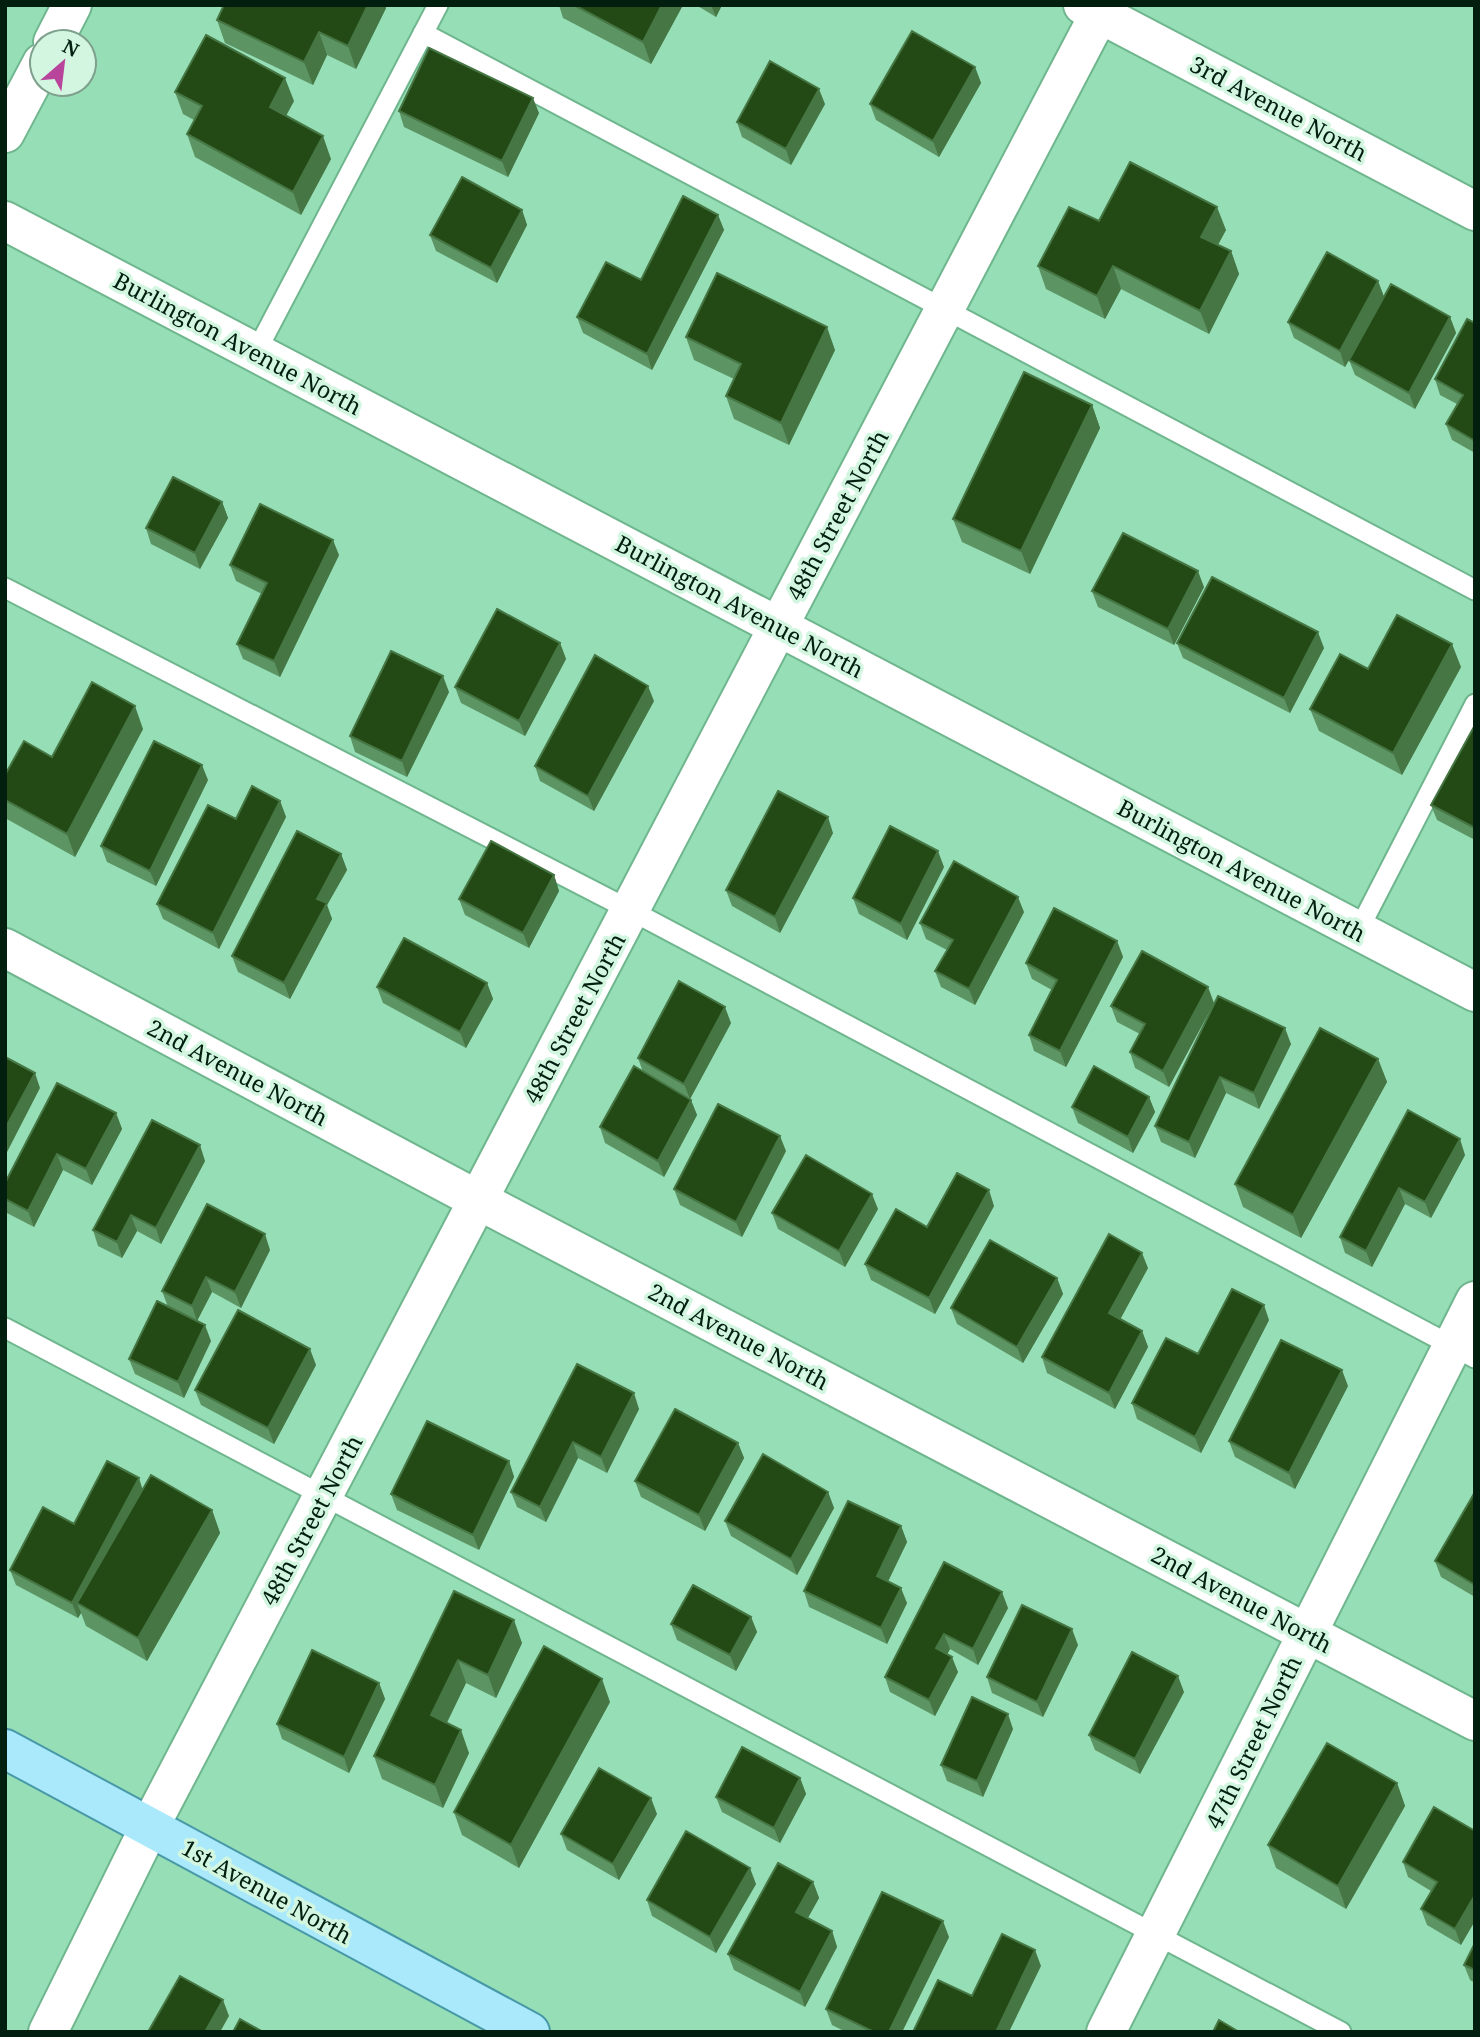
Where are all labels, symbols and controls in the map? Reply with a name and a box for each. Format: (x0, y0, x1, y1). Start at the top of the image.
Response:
north arrow (28, 28, 98, 98)
text: N (58, 33, 84, 63)
street label: 3rd Avenue North (1185, 48, 1373, 168)
street label: Burlington Avenue North (108, 264, 368, 422)
street label: 48th Street North (779, 424, 895, 606)
street label: Burlington Avenue North (610, 527, 870, 685)
street label: Burlington Avenue North (1112, 791, 1372, 949)
street label: 48th Street North (516, 927, 632, 1109)
street label: 2nd Avenue North (142, 1011, 334, 1133)
street label: 2nd Avenue North (643, 1275, 835, 1397)
street label: 48th Street North (253, 1429, 369, 1611)
street label: 2nd Avenue North (1146, 1538, 1338, 1660)
street label: 47th Street North (1197, 1650, 1309, 1834)
street label: 1st Avenue North (176, 1831, 358, 1951)

